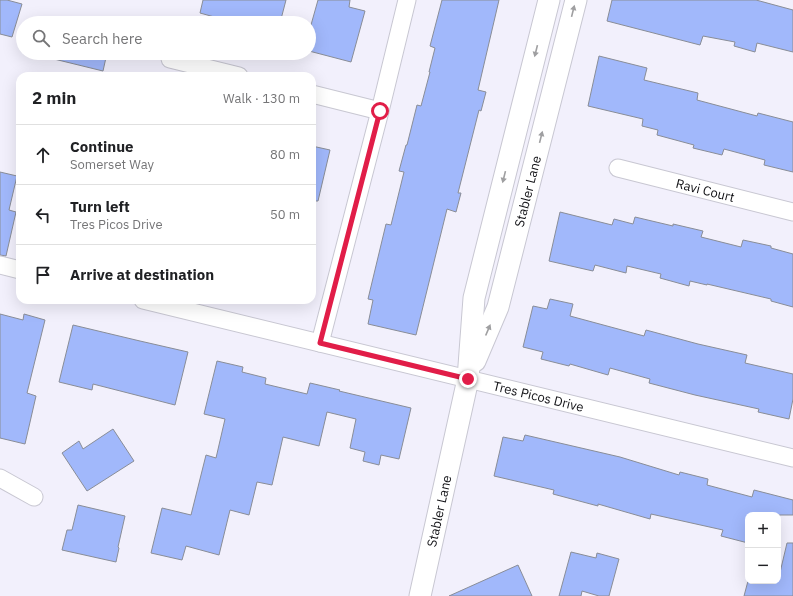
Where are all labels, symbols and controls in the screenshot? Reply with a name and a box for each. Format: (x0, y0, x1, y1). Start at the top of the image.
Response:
one-way arrow (571, 5, 577, 17)
search box (16, 16, 316, 60)
icon: search (30, 27, 52, 49)
text: Search here (62, 29, 142, 48)
one-way arrow (533, 46, 539, 58)
text: 2 min (32, 87, 76, 109)
text: Walk · 130 m (223, 90, 300, 107)
route start (371, 102, 389, 120)
one-way arrow (539, 131, 545, 143)
text: Continue (70, 137, 134, 156)
icon: ahead (32, 144, 54, 166)
text: 80 m (270, 146, 300, 163)
street label: Stabler Lane (510, 154, 545, 229)
text: Somerset Way (70, 156, 154, 173)
one-way arrow (501, 171, 507, 184)
street label: Ravi Court (674, 174, 736, 205)
text: Turn left (70, 197, 130, 216)
icon: left (32, 204, 54, 226)
text: 50 m (270, 206, 300, 223)
text: Tres Picos Drive (70, 216, 163, 233)
icon: arrive (32, 264, 54, 286)
text: Arrive at destination (70, 265, 214, 284)
one-way arrow (486, 323, 492, 335)
route end (459, 370, 477, 388)
street label: Tres Picos Drive (491, 377, 586, 415)
street label: Stabler Lane (423, 473, 455, 549)
map controls (745, 512, 781, 584)
button: + (745, 512, 781, 548)
button: − (745, 548, 781, 584)

